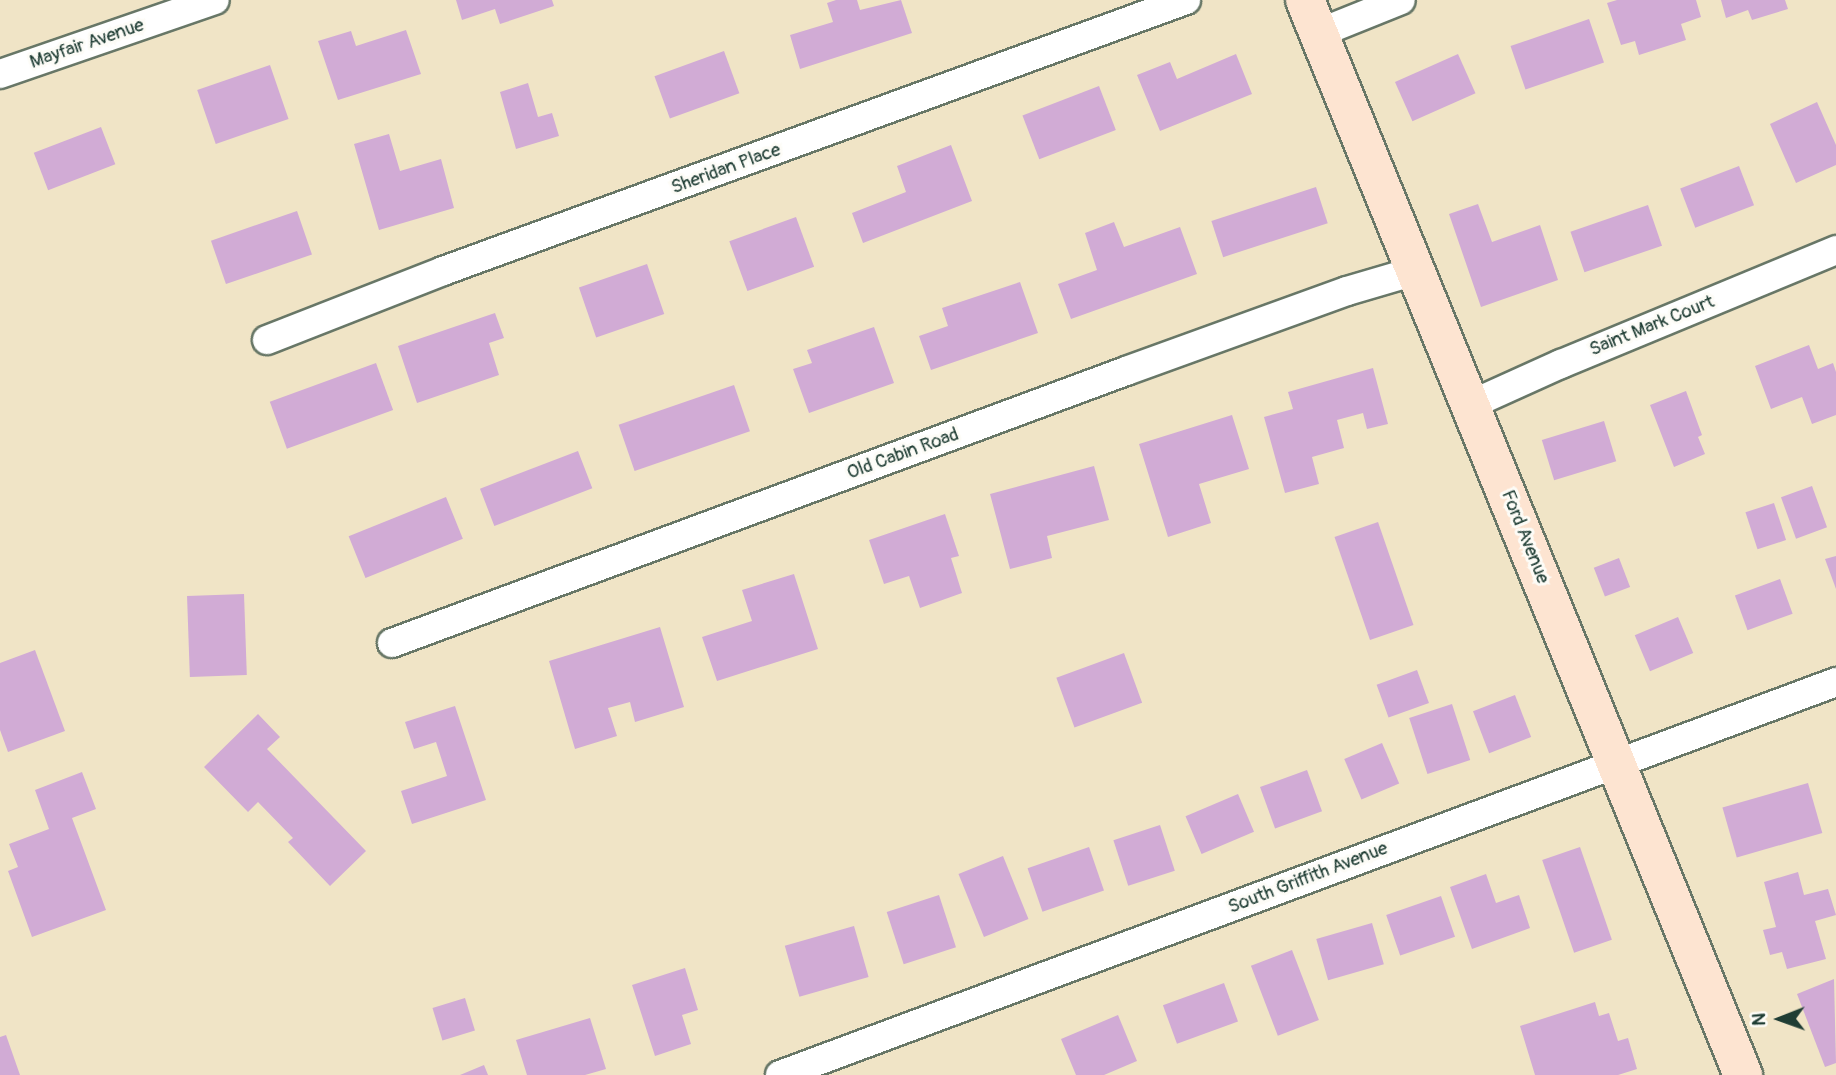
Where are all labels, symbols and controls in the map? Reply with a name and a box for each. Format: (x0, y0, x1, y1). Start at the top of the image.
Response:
street label: Mayfair Avenue (27, 14, 147, 74)
street label: Sheridan Place (668, 139, 784, 199)
street label: Saint Mark Court (1586, 291, 1718, 361)
street label: Old Cabin Road (844, 423, 962, 485)
street label: Ford Avenue (1496, 487, 1554, 587)
street label: South Griffith Avenue (1225, 837, 1391, 919)
north arrow (1745, 984, 1815, 1054)
text: N (1747, 1013, 1771, 1026)

